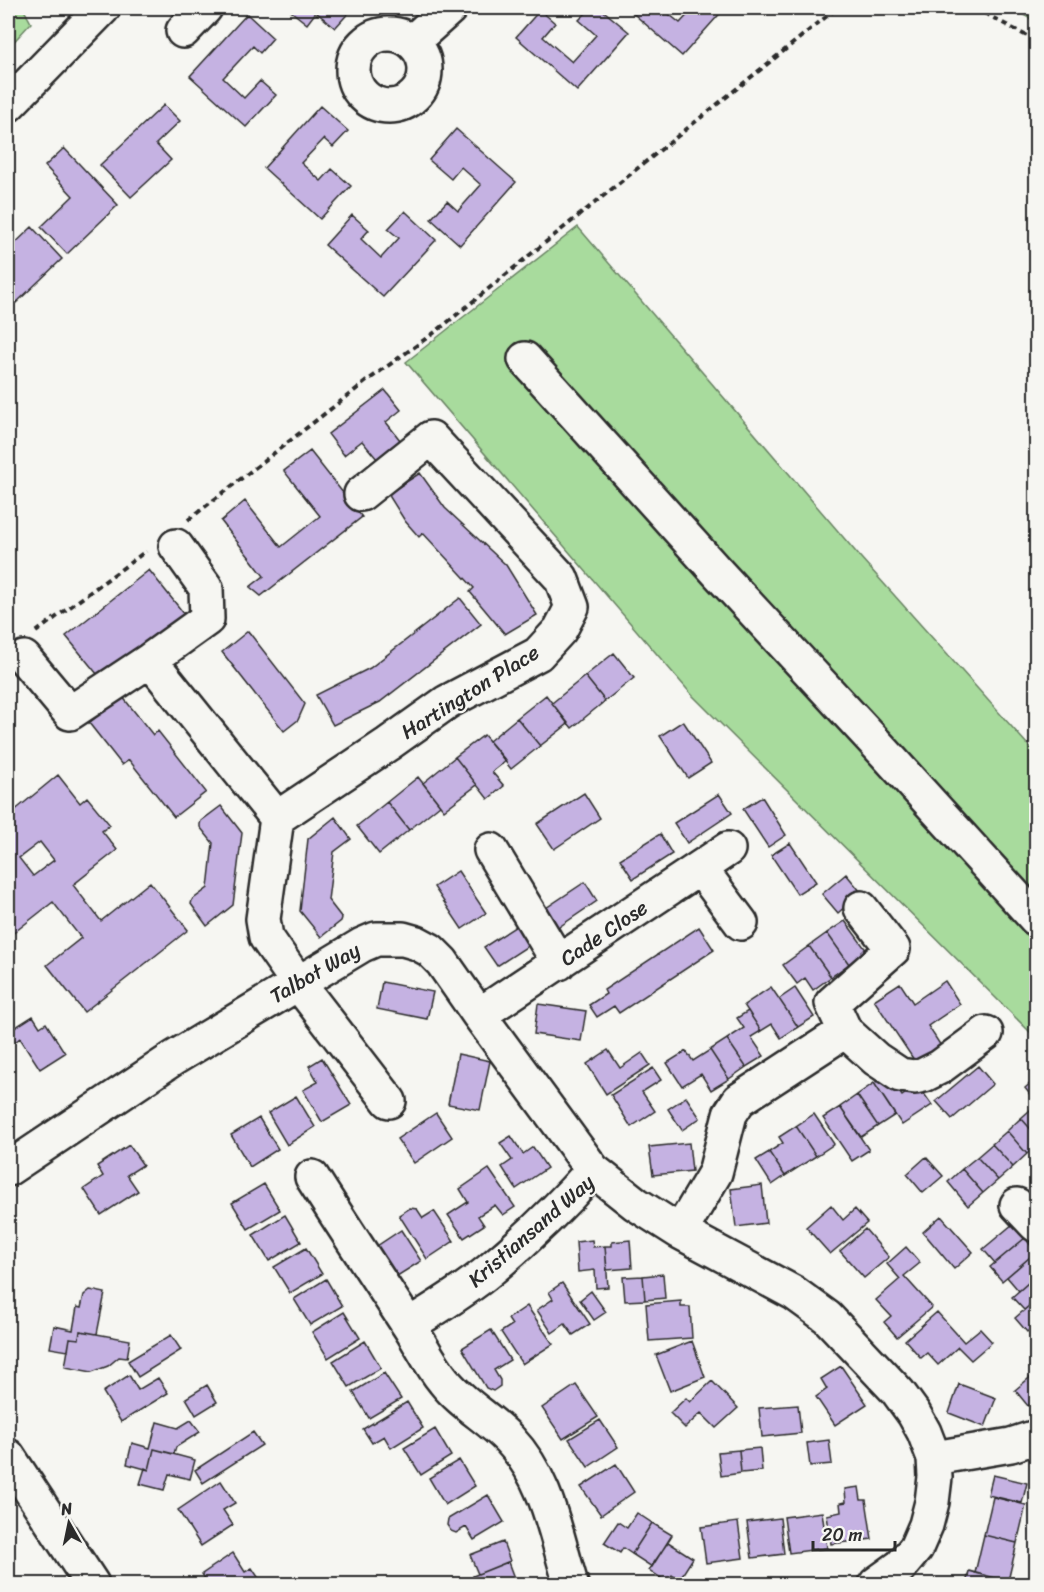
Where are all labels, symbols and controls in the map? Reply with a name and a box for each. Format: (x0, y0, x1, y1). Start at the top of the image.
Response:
street label: Hartington Place (393, 634, 547, 750)
street label: Cade Close (552, 889, 656, 977)
street label: Talbot Way (262, 932, 368, 1014)
street label: Kristiansand Way (459, 1165, 603, 1297)
north arrow (39, 1493, 99, 1553)
text: N (58, 1493, 75, 1524)
scale bar (813, 1514, 896, 1552)
text: 20 m (822, 1519, 862, 1551)

